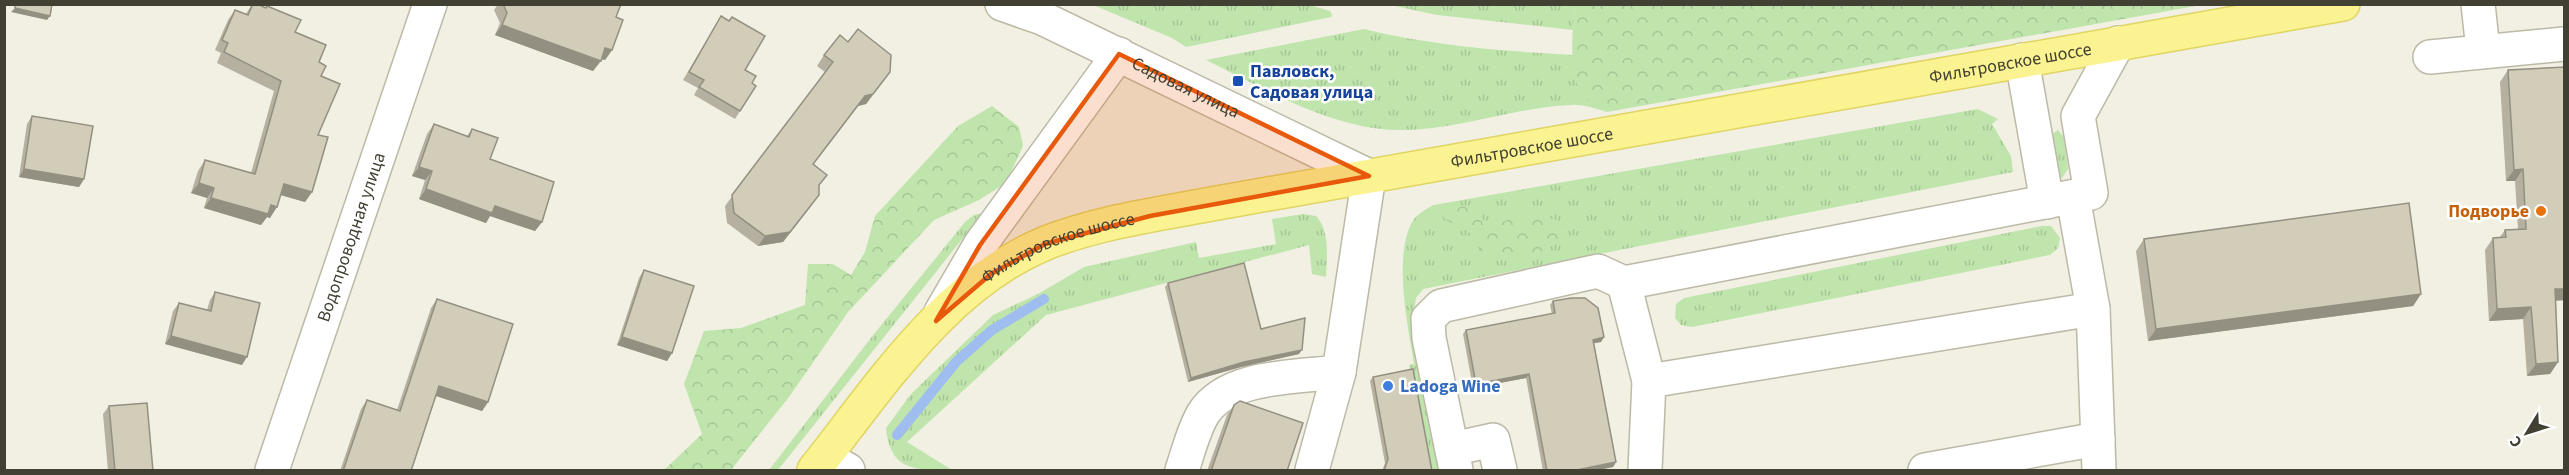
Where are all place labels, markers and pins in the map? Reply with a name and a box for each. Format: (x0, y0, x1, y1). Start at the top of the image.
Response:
place label: Павловск, Садовая улица (1250, 59, 1373, 105)
marker: Павловск, Садовая улица (1231, 74, 1245, 88)
place label: Подворье (2448, 199, 2529, 224)
marker: Подворье (2534, 204, 2548, 218)
place label: Ladoga Wine (1400, 374, 1501, 399)
marker: Ladoga Wine (1381, 379, 1395, 393)

